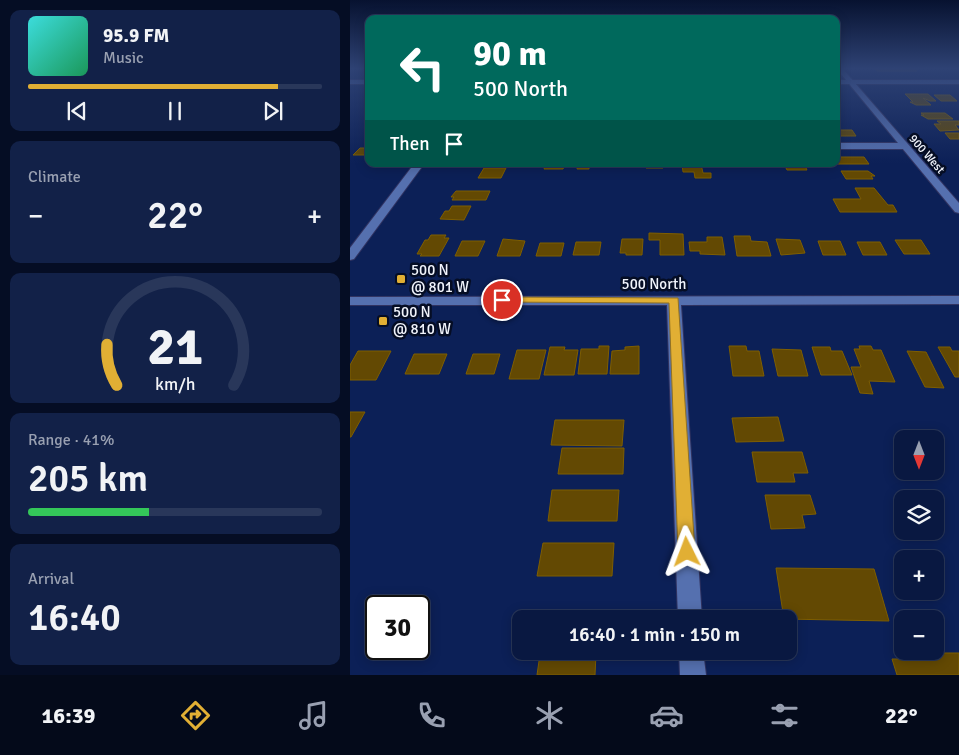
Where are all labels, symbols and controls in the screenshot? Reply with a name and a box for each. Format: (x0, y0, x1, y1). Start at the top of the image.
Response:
text: 95.9 FM (103, 24, 169, 48)
text: 90 m (473, 32, 547, 75)
icon: left (390, 35, 455, 100)
text: Music (103, 48, 144, 68)
text: 500 North (473, 75, 568, 102)
icon: previous (63, 97, 91, 125)
icon: pause (161, 97, 189, 125)
icon: next (259, 97, 287, 125)
icon: arrive (440, 130, 468, 158)
text: Then (390, 132, 430, 156)
street label: 900 West (905, 132, 948, 177)
text: Climate (28, 167, 81, 187)
text: 22° (147, 192, 203, 239)
text: − (28, 199, 43, 233)
text: + (307, 199, 322, 233)
place label: 500 N @ 801 W (411, 261, 469, 296)
marker: 500 N @ 801 W (395, 273, 407, 285)
street label: 500 North (622, 275, 686, 293)
pin (481, 279, 523, 321)
icon: arrive (488, 286, 516, 314)
place label: 500 N @ 810 W (393, 303, 451, 338)
text: 21 (147, 315, 203, 379)
marker: 500 N @ 810 W (377, 315, 389, 327)
text: km/h (155, 373, 195, 395)
text: Range · 41% (28, 430, 114, 450)
north arrow (894, 430, 944, 480)
map controls (894, 430, 944, 660)
text: 205 km (28, 455, 148, 502)
button: layers (894, 490, 944, 540)
position arrow (660, 525, 712, 577)
button: + (894, 550, 944, 600)
text: Arrival (28, 569, 74, 589)
text: 16:40 (28, 594, 121, 641)
speed limit sign: 30 (365, 595, 430, 660)
button: − (894, 610, 944, 660)
text: 16:40 · 1 min · 150 m (569, 623, 740, 647)
icon: directions (178, 698, 213, 733)
icon: music (296, 698, 331, 733)
icon: phone (414, 698, 449, 733)
icon: climate (532, 698, 567, 733)
icon: car (649, 698, 684, 733)
icon: filters (767, 698, 802, 733)
text: 16:39 (41, 702, 95, 729)
text: 22° (885, 702, 918, 729)

